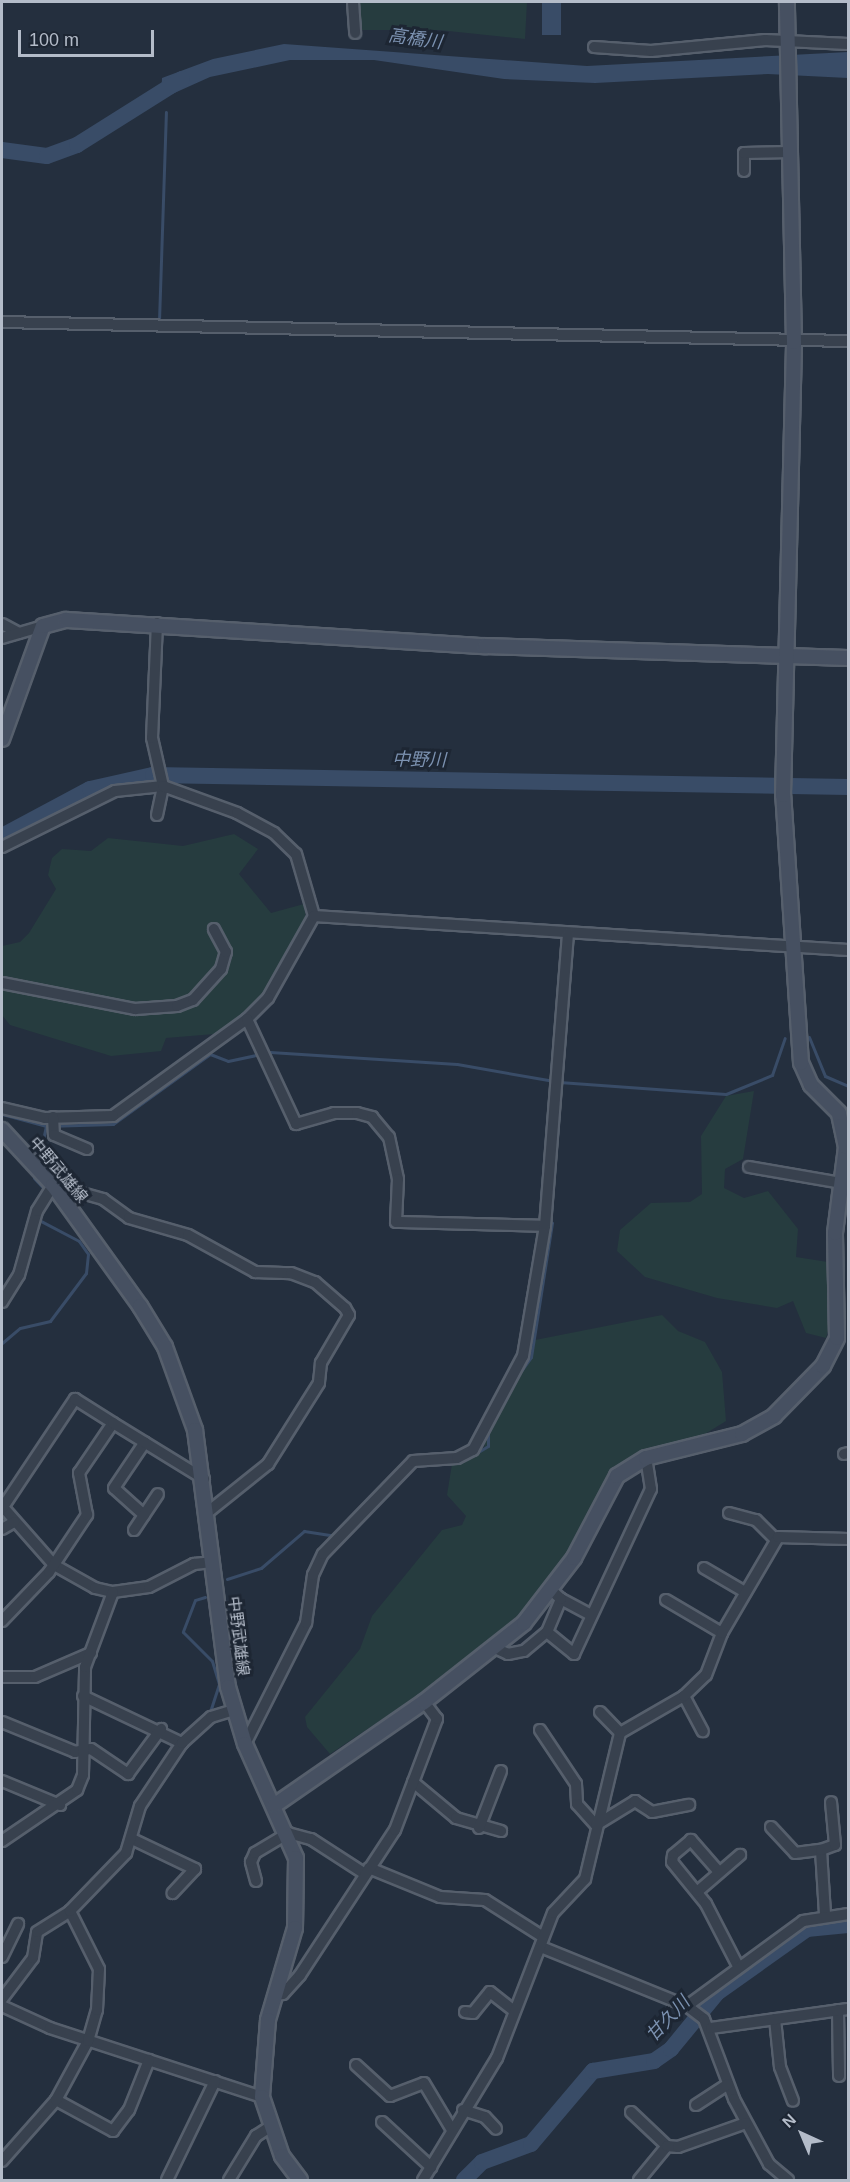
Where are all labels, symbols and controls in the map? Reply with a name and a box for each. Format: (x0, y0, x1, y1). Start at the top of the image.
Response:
scale bar (21, 18, 158, 56)
water label: 高橋川 (387, 25, 443, 53)
text: 100 m (29, 30, 79, 50)
water label: 中野川 (392, 749, 446, 771)
street label: 中野武雄線 (25, 1133, 91, 1207)
street label: 中野武雄線 (224, 1595, 252, 1677)
water label: 甘久川 (642, 1992, 694, 2046)
north arrow (772, 2104, 832, 2164)
text: N (779, 2111, 799, 2131)

